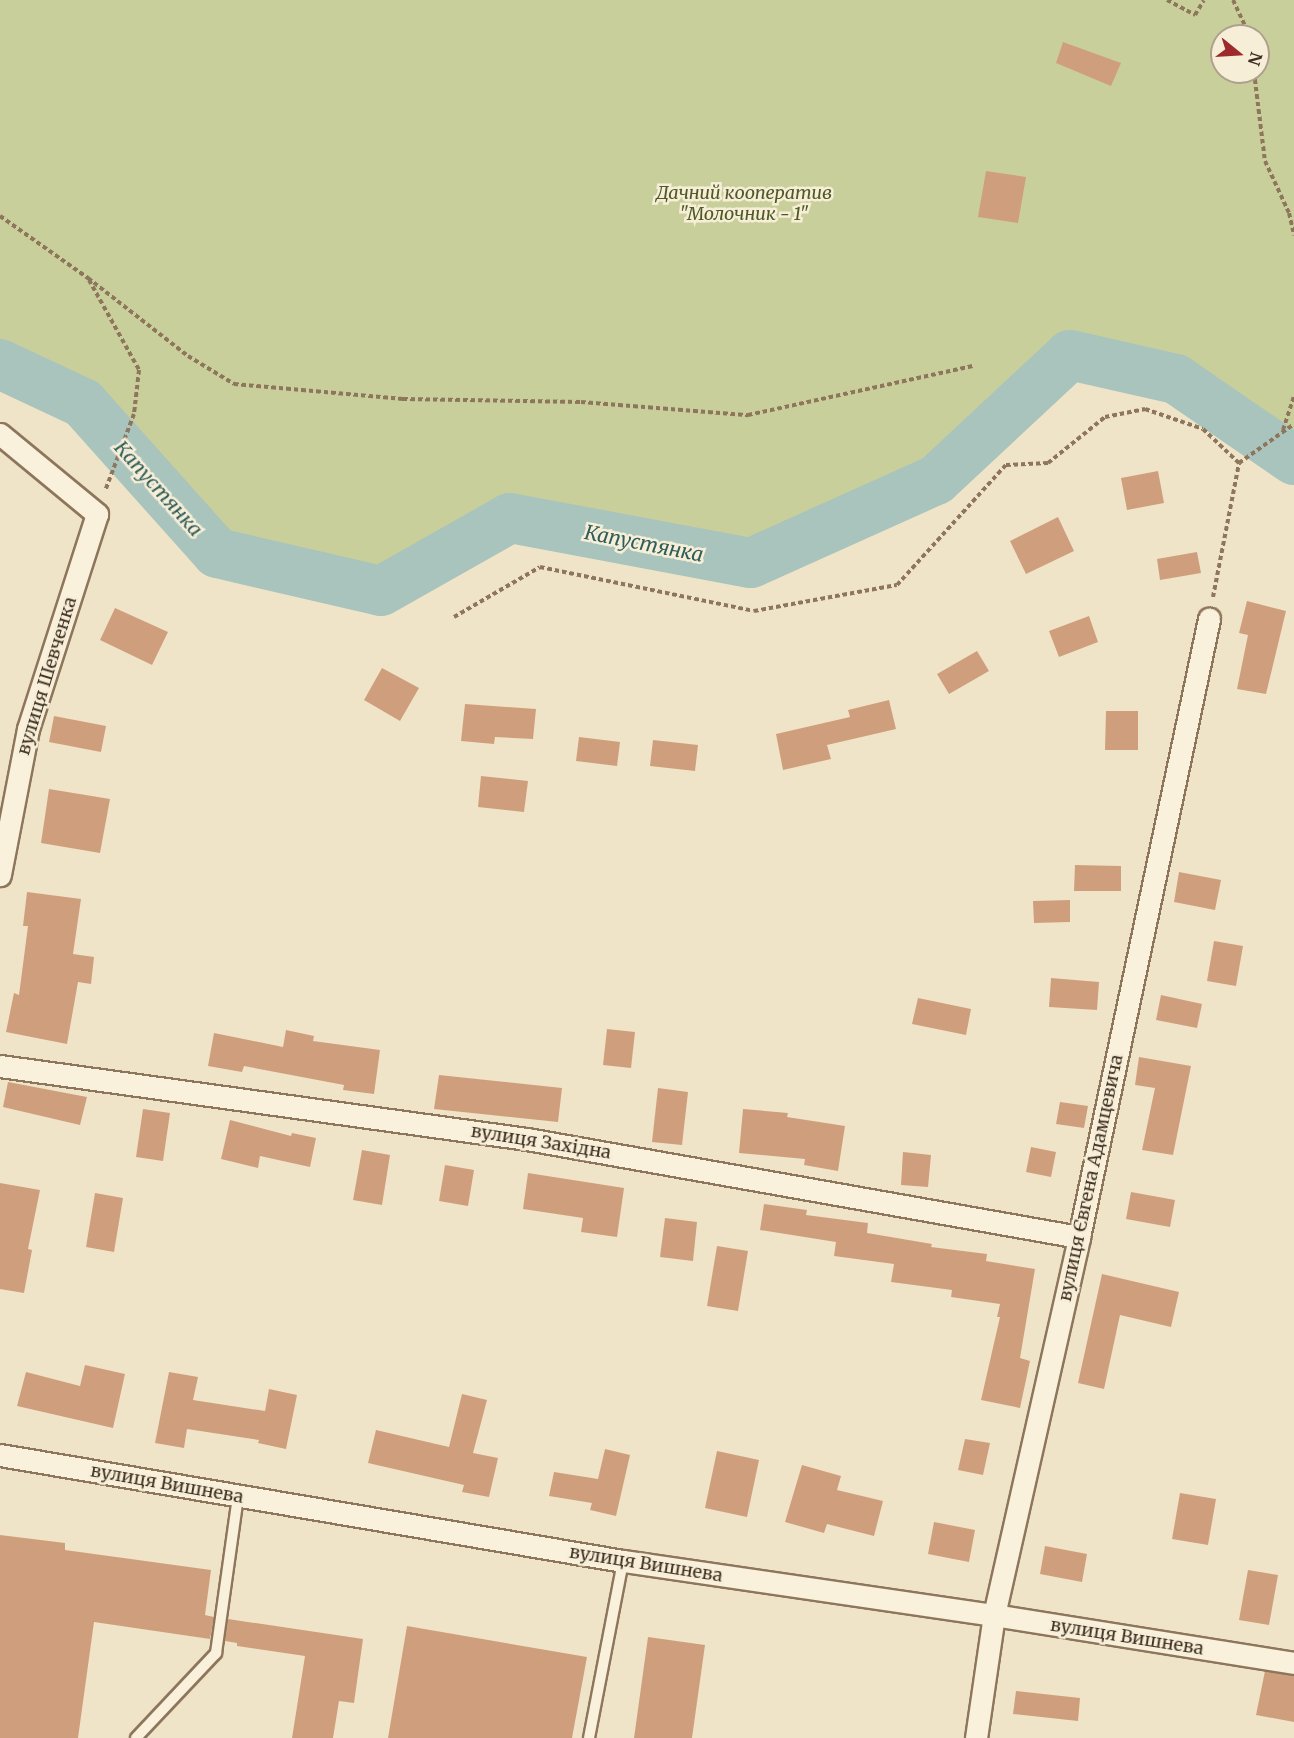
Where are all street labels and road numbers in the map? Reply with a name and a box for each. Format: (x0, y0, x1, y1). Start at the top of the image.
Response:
street label: вулиця Шевченка (13, 594, 81, 758)
street label: вулиця Євгена Адамцевича (1054, 1053, 1128, 1303)
street label: вулиця Західна (469, 1120, 613, 1164)
street label: вулиця Вишнева (89, 1460, 245, 1508)
street label: вулиця Вишнева (568, 1541, 724, 1587)
street label: вулиця Вишнева (1049, 1614, 1205, 1660)

